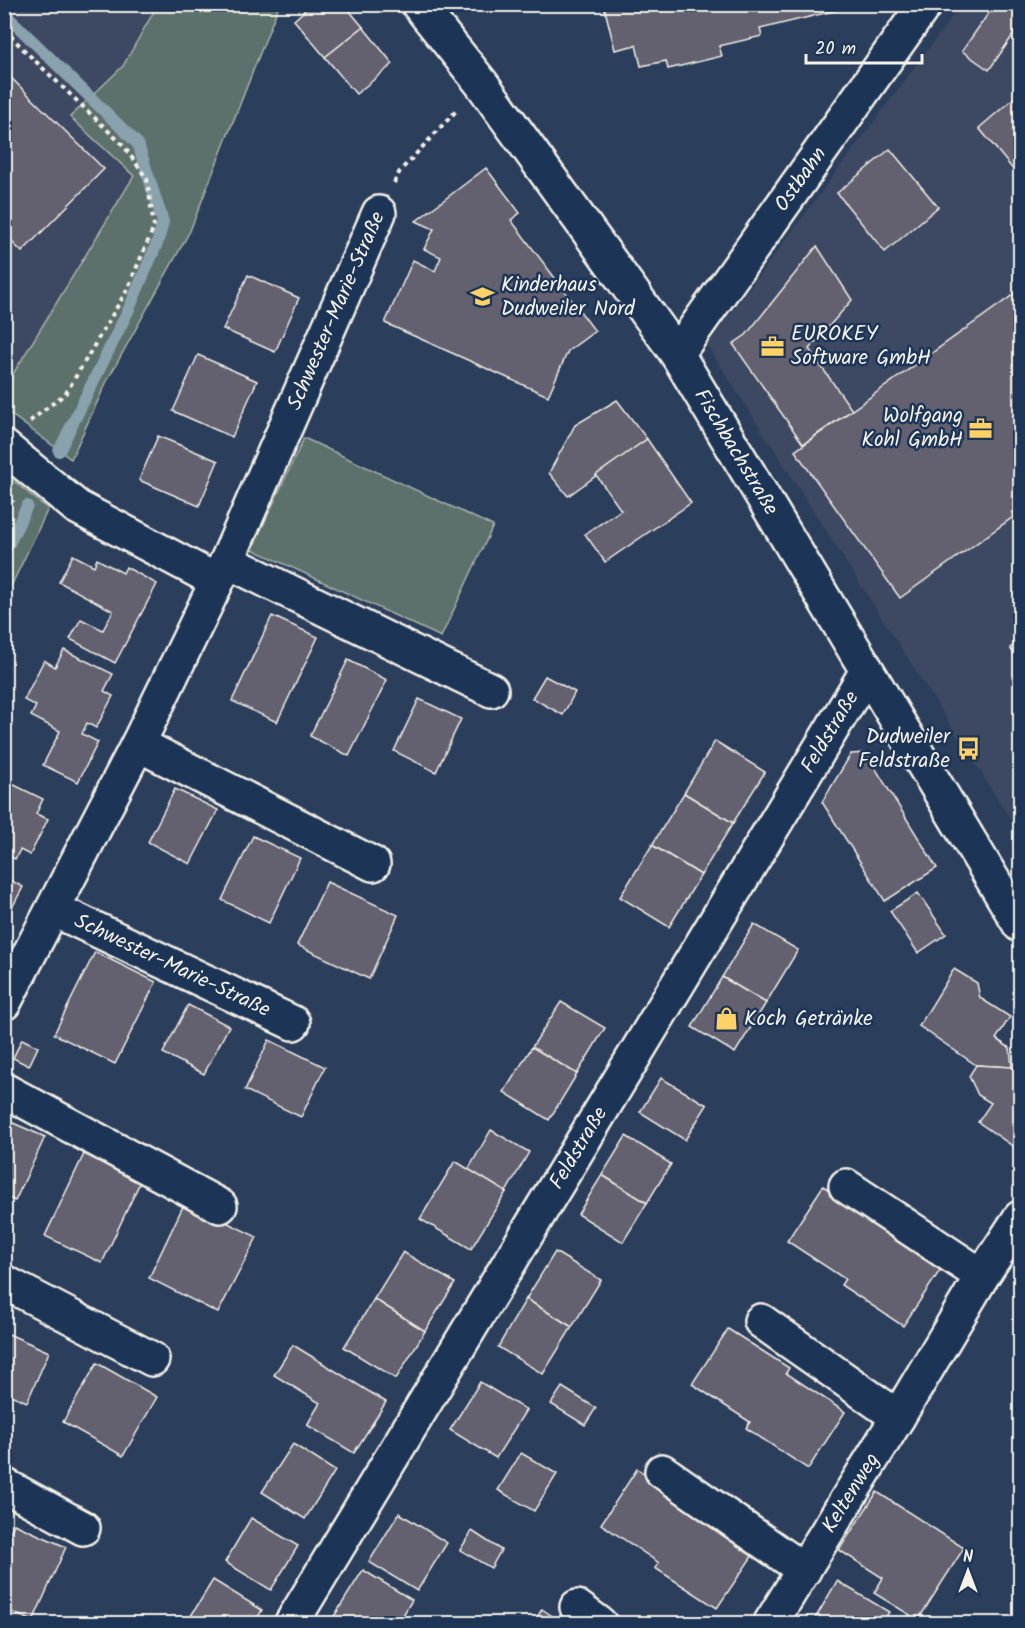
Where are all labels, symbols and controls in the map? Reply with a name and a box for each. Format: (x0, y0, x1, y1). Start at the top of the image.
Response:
scale bar (806, 27, 922, 65)
text: 20 m (815, 35, 856, 64)
street label: Ostbahn (766, 140, 835, 219)
street label: Schwester-Marie-Straße (278, 206, 394, 416)
place label: Kinderhaus Dudweiler Nord (501, 269, 635, 326)
school or university icon: Kinderhaus Dudweiler Nord (470, 284, 496, 310)
place label: EUROKEY Software GmbH (791, 318, 931, 375)
office icon: EUROKEY Software GmbH (760, 333, 786, 359)
street label: Fischbachstraße (685, 382, 787, 522)
place label: Wolfgang Kohl GmbH (862, 400, 963, 457)
office icon: Wolfgang Kohl GmbH (968, 415, 994, 441)
street label: Feldstraße (792, 684, 868, 780)
place label: Dudweiler Feldstraße (858, 721, 951, 778)
bus stop icon: Dudweiler Feldstraße (955, 736, 981, 762)
street label: Schwester-Marie-Straße (69, 905, 276, 1027)
place label: Koch Getränke (744, 1003, 873, 1036)
shop icon: Koch Getränke (713, 1006, 739, 1032)
street label: Feldstraße (541, 1100, 617, 1196)
street label: Keltenweg (813, 1446, 889, 1540)
north arrow (938, 1541, 998, 1601)
text: N (963, 1545, 973, 1570)

